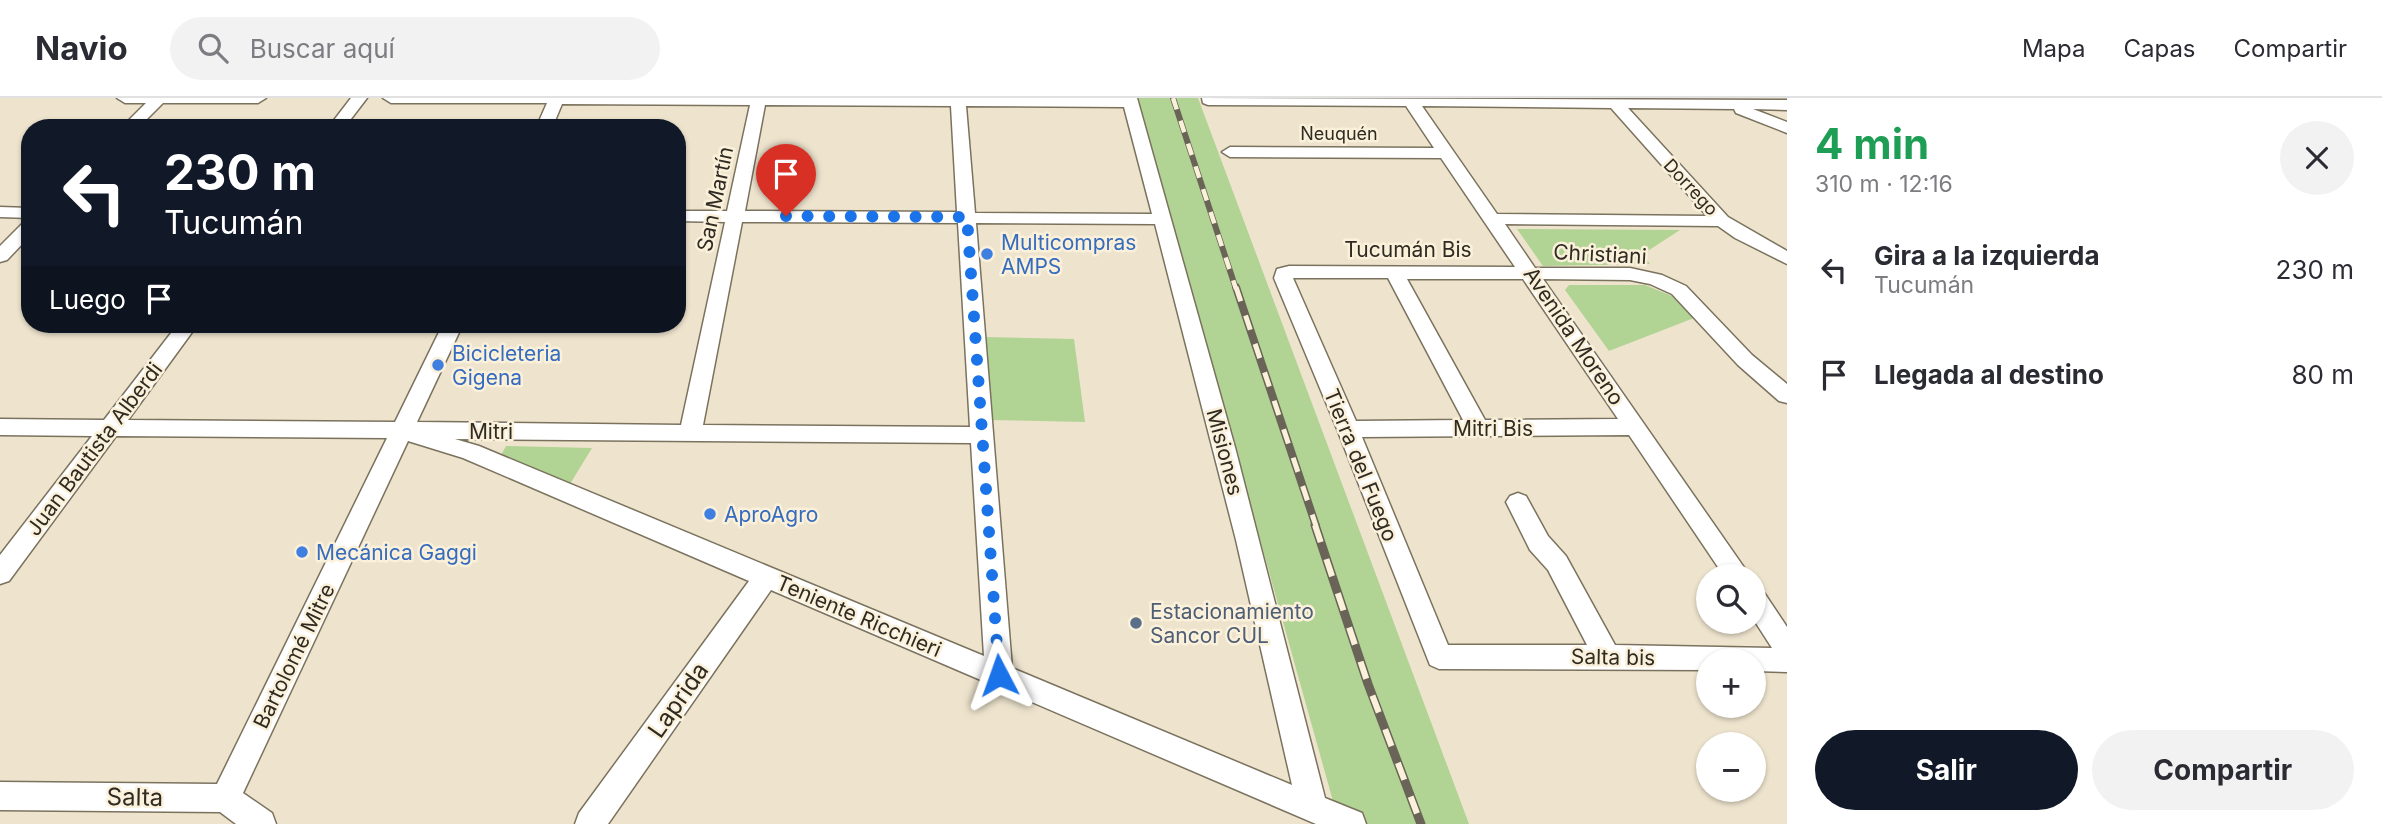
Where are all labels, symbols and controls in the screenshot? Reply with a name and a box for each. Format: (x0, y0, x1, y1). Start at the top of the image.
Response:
search box (170, 17, 660, 80)
text: Navio (35, 28, 128, 68)
icon: search (194, 29, 232, 67)
text: Buscar aquí (250, 33, 395, 64)
text: Mapa (2022, 34, 2085, 63)
text: Capas (2123, 34, 2196, 63)
text: Compartir (2234, 34, 2347, 63)
text: 4 min (1815, 118, 1929, 169)
button: close (2280, 121, 2354, 195)
street label: Neuquén (1300, 123, 1378, 144)
text: 230 m (164, 143, 316, 202)
street label: San Martín (692, 144, 738, 254)
pin (756, 144, 816, 216)
icon: left (49, 147, 140, 238)
street label: Dorrego (1660, 154, 1722, 220)
icon: arrive (767, 155, 805, 193)
text: 310 m · 12:16 (1815, 170, 1953, 198)
text: Tucumán (164, 203, 303, 242)
place label: Multicompras AMPS (1001, 230, 1136, 279)
street label: Tucumán Bis (1344, 237, 1472, 262)
street label: Christiani (1553, 239, 1647, 269)
text: Gira a la izquierda (1874, 240, 2100, 271)
marker: Multicompras AMPS (979, 246, 995, 262)
icon: left (1815, 251, 1853, 289)
text: 230 m (2276, 254, 2354, 285)
street label: Avenida Moreno (1519, 262, 1629, 410)
text: Tucumán (1874, 271, 1974, 299)
icon: arrive (140, 280, 178, 318)
text: Luego (49, 284, 126, 315)
place label: Bicicleteria Gigena (452, 341, 561, 390)
icon: arrive (1815, 356, 1853, 394)
street label: Juan Bautista Alberdi (21, 357, 167, 541)
marker: Bicicleteria Gigena (430, 357, 446, 373)
text: Llegada al destino (1874, 359, 2104, 390)
text: 80 m (2291, 359, 2354, 390)
street label: Tierra del Fuego (1319, 385, 1403, 545)
street label: Misiones (1201, 406, 1249, 498)
street label: Mitri Bis (1453, 416, 1533, 441)
street label: Mitri (469, 419, 513, 444)
place label: AproAgro (724, 502, 818, 527)
marker: AproAgro (702, 506, 718, 522)
place label: Mecánica Gaggi (316, 540, 477, 565)
marker: Mecánica Gaggi (294, 544, 310, 560)
map controls (1696, 564, 1766, 802)
button: search (1696, 564, 1766, 634)
street label: Teniente Ricchieri (773, 570, 945, 662)
street label: Bartolomé Mitre (248, 580, 340, 732)
place label: Estacionamiento Sancor CUL (1150, 599, 1314, 648)
marker: Estacionamiento Sancor CUL (1128, 615, 1144, 631)
position arrow (962, 638, 1036, 712)
street label: Salta bis (1571, 644, 1655, 670)
button: + (1696, 648, 1766, 718)
street label: Laprida (642, 657, 714, 743)
button: Salir (1815, 730, 2078, 810)
button: Compartir (2092, 730, 2354, 810)
button: − (1696, 732, 1766, 802)
street label: Salta (107, 782, 163, 812)

